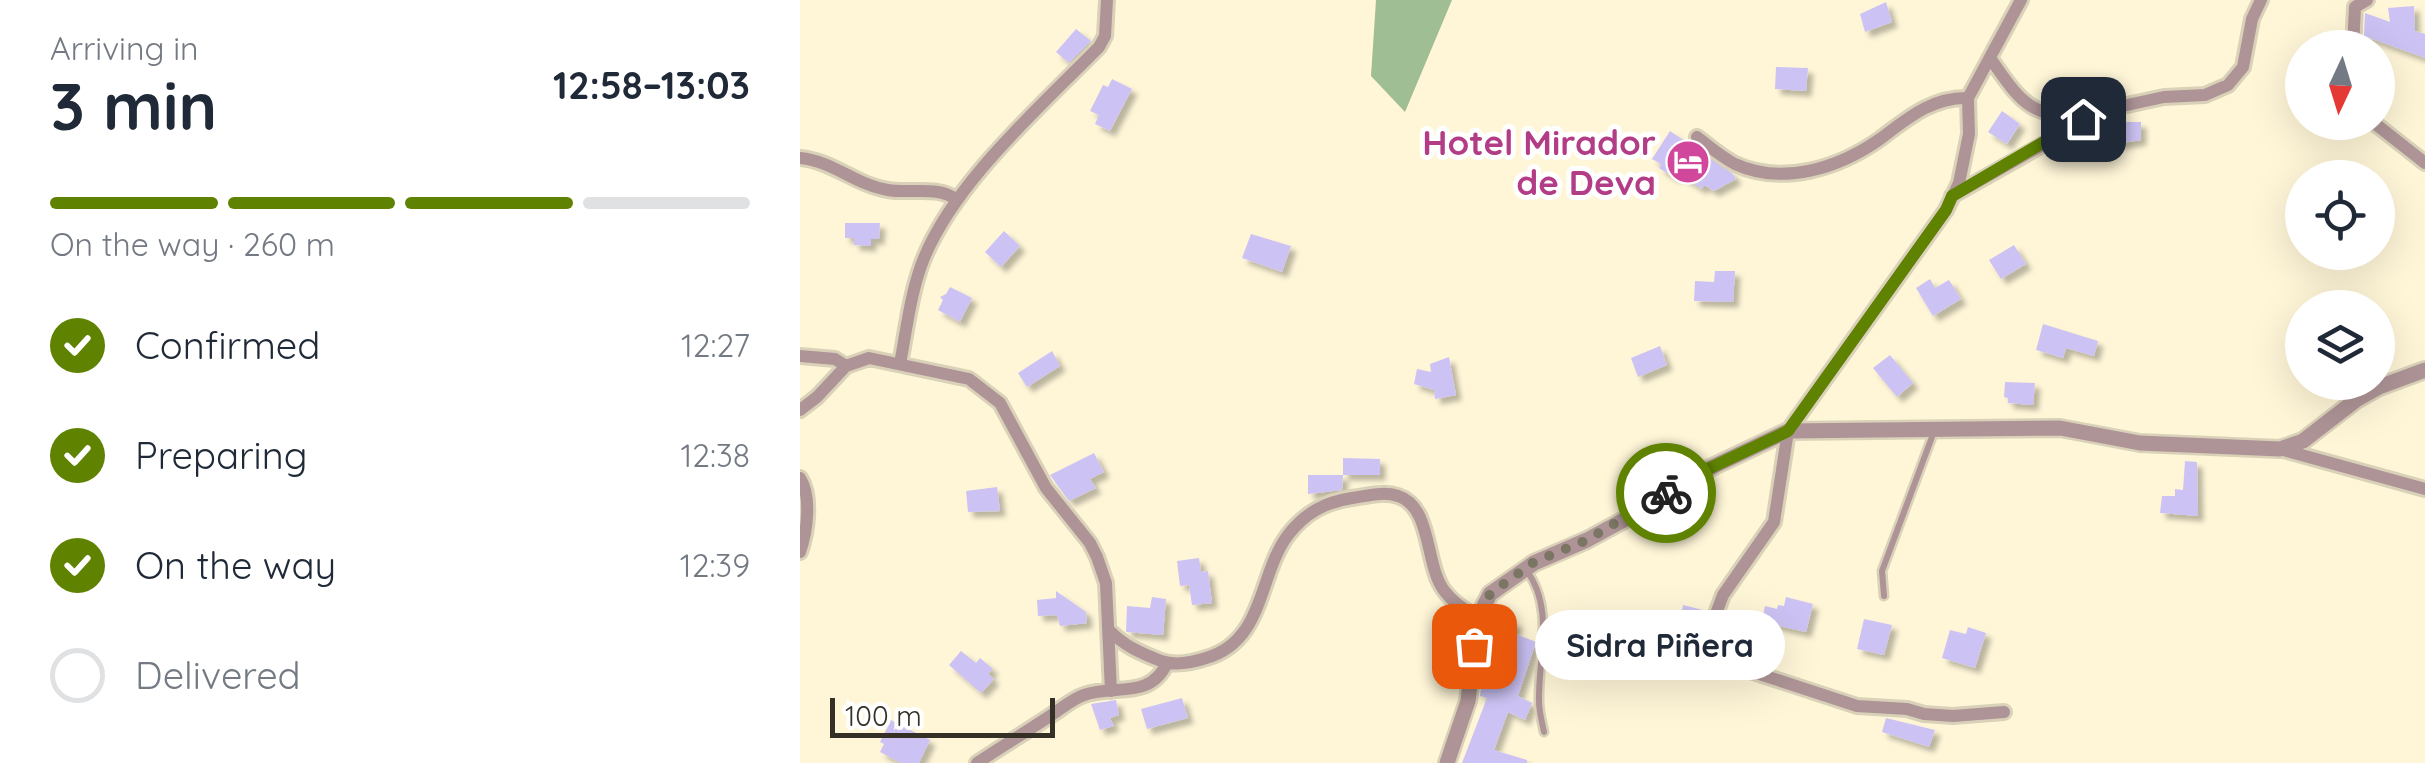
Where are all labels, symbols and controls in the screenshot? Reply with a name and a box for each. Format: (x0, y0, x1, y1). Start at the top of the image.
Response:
text: Arriving in (50, 28, 199, 68)
north arrow (2285, 30, 2395, 140)
map controls (2285, 30, 2395, 400)
text: 12:58–13:03 (553, 61, 750, 109)
text: 3 min (50, 65, 217, 146)
pin (2041, 77, 2126, 162)
icon: home (2056, 92, 2111, 147)
place label: Hotel Mirador de Deva (1422, 120, 1656, 204)
hotel icon: Hotel Mirador de Deva (1665, 139, 1711, 185)
button: locate (2285, 160, 2395, 270)
text: On the way · 260 m (50, 224, 335, 264)
button: layers (2285, 290, 2395, 400)
icon: check (50, 318, 105, 373)
text: Confirmed (135, 321, 320, 369)
text: 12:27 (681, 325, 750, 365)
icon: check (50, 428, 105, 483)
text: Preparing (135, 431, 307, 479)
text: 12:38 (680, 435, 750, 475)
courier (1616, 443, 1716, 543)
icon: bike (1639, 466, 1694, 521)
icon: check (50, 538, 105, 593)
text: On the way (135, 541, 336, 589)
text: 12:39 (680, 545, 750, 585)
pin (1432, 604, 1517, 689)
callout: Sidra Piñera (1534, 611, 1784, 681)
icon: bag (1447, 619, 1502, 674)
text: Sidra Piñera (1566, 625, 1754, 665)
text: Delivered (135, 651, 301, 699)
scale bar (830, 693, 1055, 738)
text: 100 m (845, 698, 922, 733)

